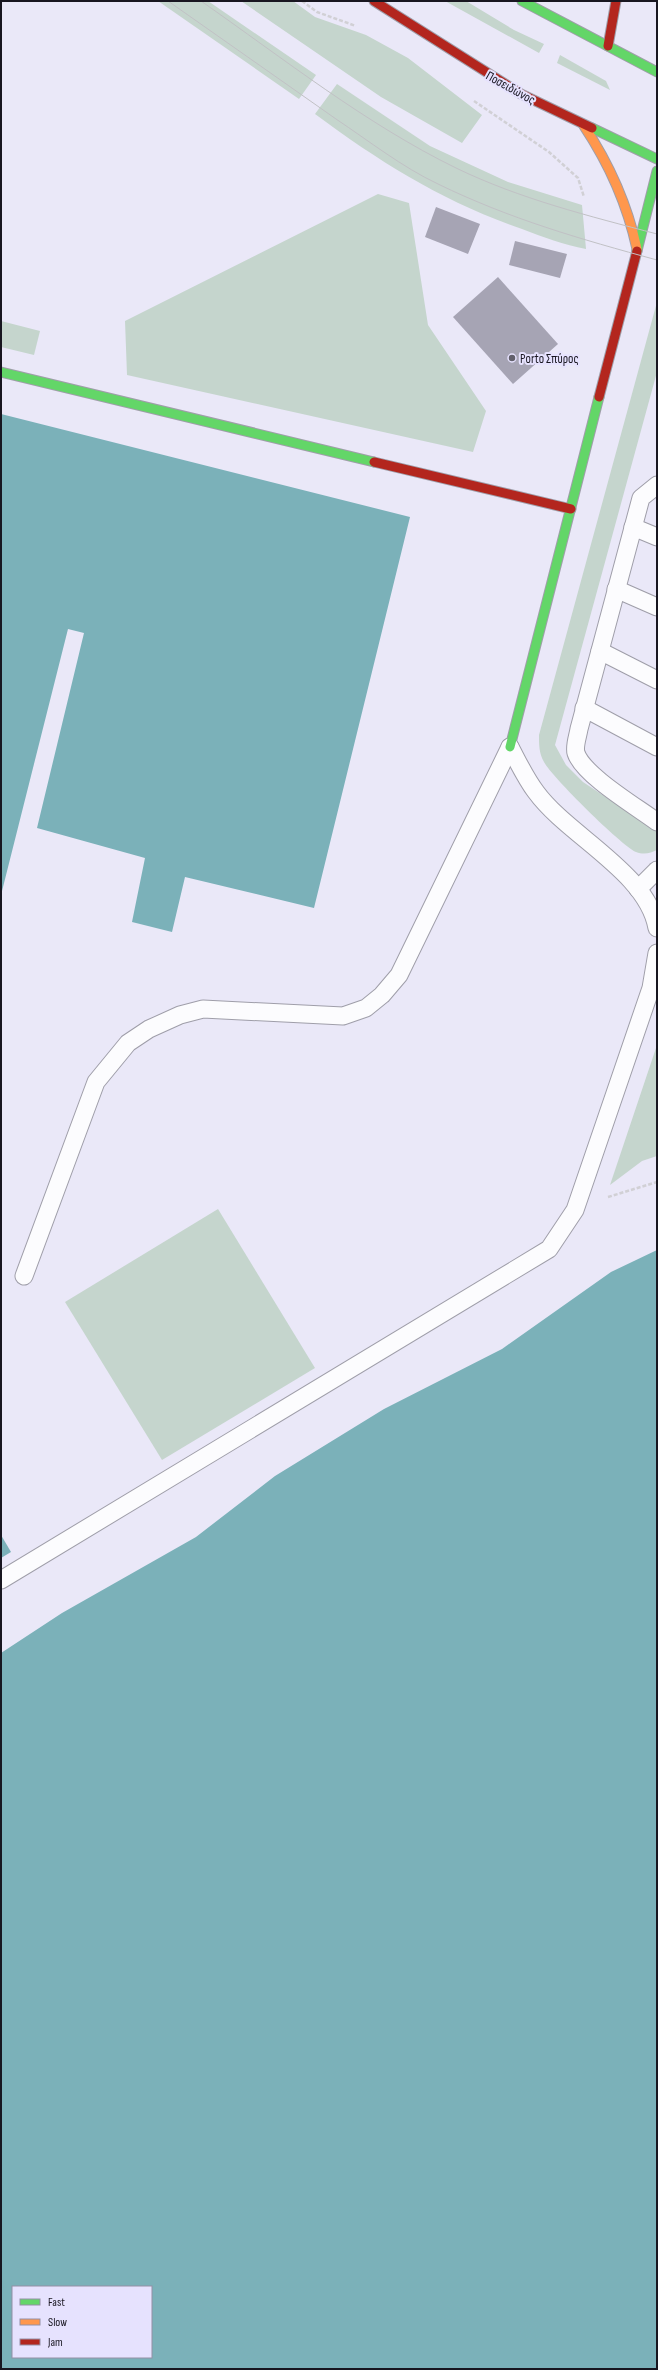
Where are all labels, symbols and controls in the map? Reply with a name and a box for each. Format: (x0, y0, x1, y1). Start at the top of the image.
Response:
street label: Ποσειδώνος (483, 68, 538, 108)
place label: Porto Σπύρος (520, 351, 579, 367)
marker: Porto Σπύρος (507, 353, 517, 363)
legend (12, 2286, 152, 2358)
text: Fast (48, 2295, 65, 2310)
text: Slow (48, 2315, 67, 2330)
text: Jam (47, 2335, 63, 2350)

